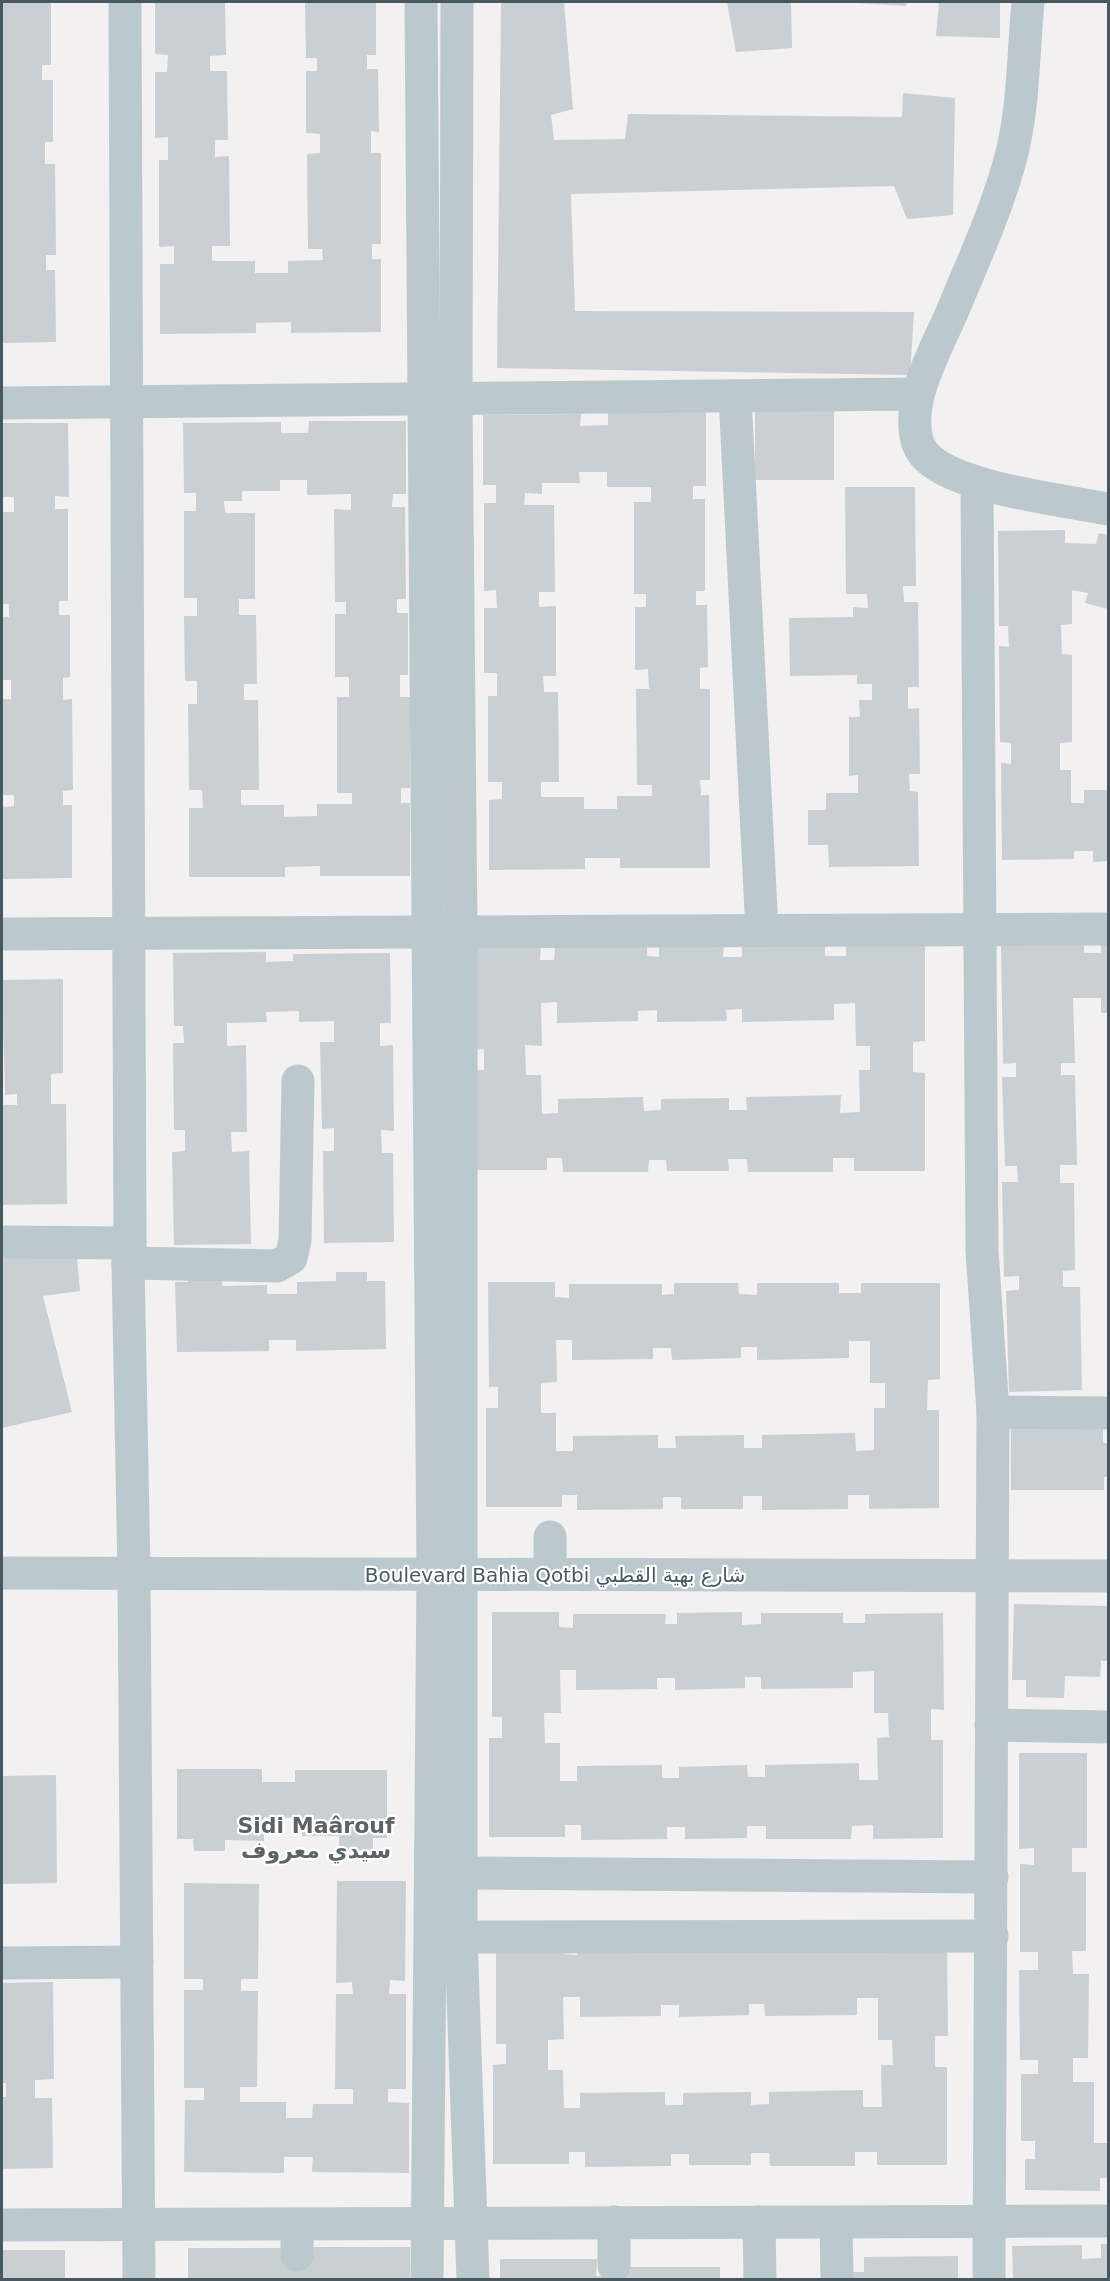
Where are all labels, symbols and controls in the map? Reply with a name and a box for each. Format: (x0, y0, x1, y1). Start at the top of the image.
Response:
street label: Boulevard Bahia Qotbi شارع بهية القطبي (365, 1563, 745, 1588)
district label: Sidi Maârouf سيدي معروف (237, 1813, 395, 1864)

